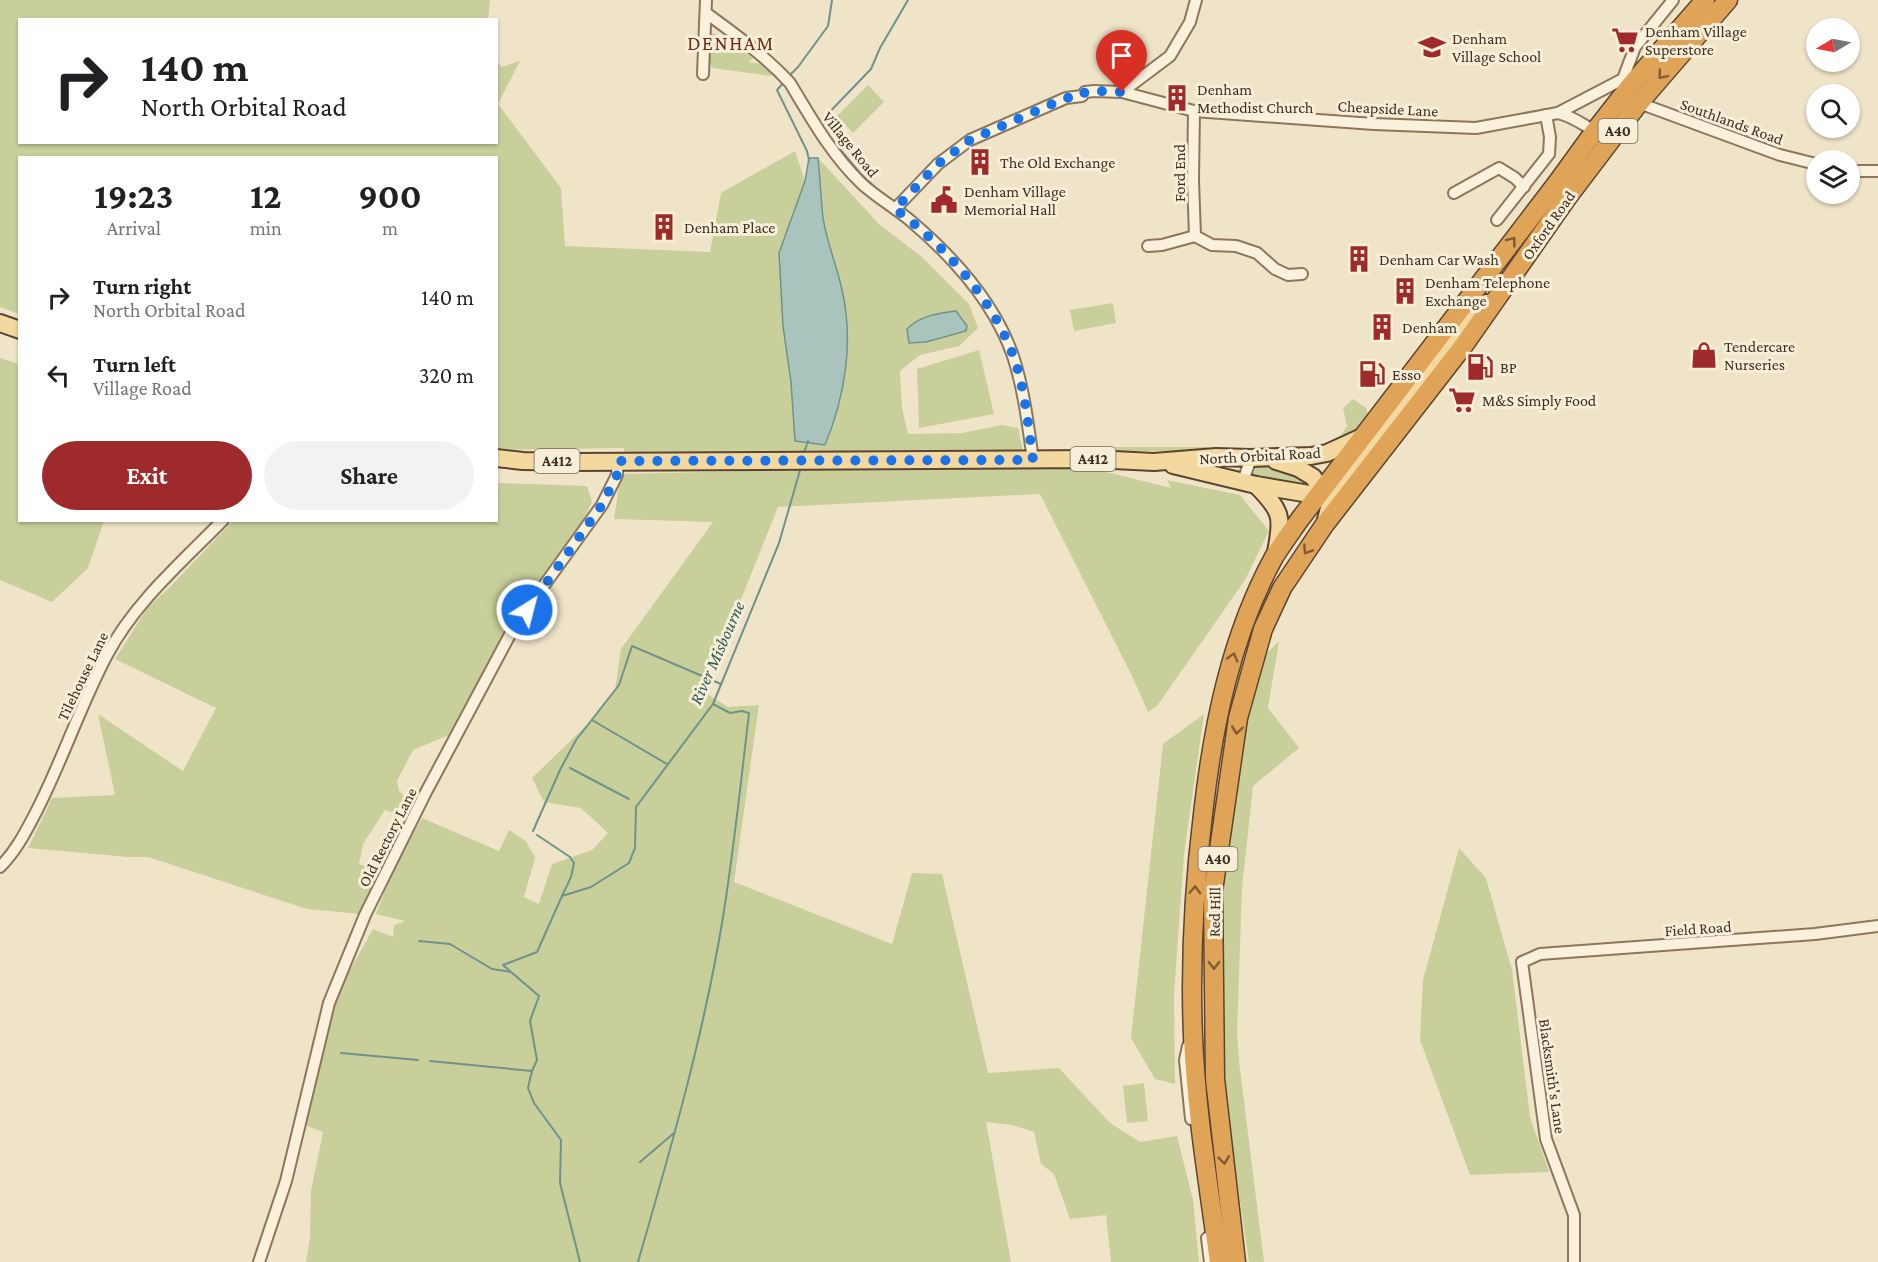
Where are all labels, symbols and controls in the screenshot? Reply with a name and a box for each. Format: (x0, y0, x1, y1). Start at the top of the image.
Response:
north arrow (1806, 18, 1860, 72)
map controls (1806, 18, 1860, 204)
place label: Denham Village Superstore (1645, 23, 1747, 59)
supermarket icon: Denham Village Superstore (1610, 25, 1640, 55)
pin (1096, 30, 1147, 92)
place label: Denham Village School (1452, 30, 1541, 66)
district label: DENHAM (687, 32, 775, 54)
school or university icon: Denham Village School (1417, 32, 1447, 62)
icon: arrive (1105, 39, 1138, 72)
icon: right (42, 42, 120, 120)
text: 140 m (141, 43, 249, 90)
one-way arrow (1658, 68, 1669, 79)
place label: Denham Methodist Church (1197, 81, 1314, 116)
building icon: Denham Methodist Church (1162, 83, 1192, 113)
button: search (1806, 84, 1860, 138)
text: North Orbital Road (141, 92, 347, 122)
street label: Southlands Road (1678, 95, 1786, 148)
street label: Cheapside Lane (1337, 97, 1439, 121)
street label: Village Road (818, 108, 882, 181)
road number: A40 (1598, 119, 1638, 143)
street label: Ford End (1171, 143, 1188, 202)
building icon: The Old Exchange (965, 147, 995, 177)
button: layers (1806, 150, 1860, 204)
place label: The Old Exchange (1000, 154, 1115, 172)
text: 19:23 (94, 176, 173, 216)
text: 12 (250, 176, 282, 216)
text: 900 (358, 176, 422, 216)
place label: Denham Village Memorial Hall (964, 183, 1066, 218)
public building icon: Denham Village Memorial Hall (929, 185, 959, 215)
street label: Oxford Road (1519, 187, 1579, 263)
building icon: Denham Place (649, 212, 679, 242)
text: Arrival (107, 217, 161, 239)
text: min (250, 217, 282, 239)
text: m (382, 217, 398, 239)
place label: Denham Place (684, 219, 775, 236)
one-way arrow (1505, 236, 1516, 247)
building icon: Denham Car Wash (1344, 244, 1374, 274)
place label: Denham Car Wash (1379, 251, 1499, 268)
text: Turn right (93, 274, 191, 299)
place label: Denham Telephone Exchange (1425, 274, 1550, 310)
building icon: Denham Telephone Exchange (1390, 276, 1420, 306)
icon: right (42, 281, 75, 314)
text: 140 m (421, 285, 474, 310)
text: North Orbital Road (93, 299, 245, 321)
building icon: Denham (1367, 312, 1397, 342)
place label: Denham (1402, 319, 1457, 336)
place label: Tendercare Nurseries (1724, 338, 1795, 373)
shop icon: Tendercare Nurseries (1689, 340, 1719, 370)
text: Turn left (93, 352, 176, 377)
fuel station icon: BP (1465, 352, 1495, 382)
icon: left (42, 359, 75, 392)
fuel station icon: Esso (1357, 359, 1387, 389)
place label: BP (1500, 359, 1517, 376)
text: 320 m (419, 363, 474, 388)
place label: Esso (1392, 366, 1421, 383)
text: Village Road (93, 377, 192, 399)
supermarket icon: M&S Simply Food (1447, 385, 1477, 415)
place label: M&S Simply Food (1482, 392, 1597, 410)
button: Exit (42, 441, 252, 510)
button: Share (264, 441, 474, 510)
street label: North Orbital Road (1199, 444, 1322, 467)
road number: A412 (1070, 447, 1116, 471)
road number: A412 (534, 449, 580, 473)
one-way arrow (1303, 543, 1314, 554)
position arrow (495, 578, 559, 642)
water label: River Misbourne (685, 598, 749, 708)
street label: Tilehouse Lane (54, 629, 111, 723)
one-way arrow (1226, 652, 1238, 663)
one-way arrow (1231, 725, 1243, 734)
street label: Old Rectory Lane (355, 785, 421, 890)
road number: A40 (1198, 847, 1238, 871)
one-way arrow (1188, 886, 1201, 895)
street label: Red Hill (1206, 887, 1223, 937)
street label: Field Road (1664, 918, 1733, 939)
one-way arrow (1208, 961, 1220, 970)
street label: Blacksmith's Lane (1536, 1018, 1569, 1135)
one-way arrow (1217, 1155, 1230, 1164)

